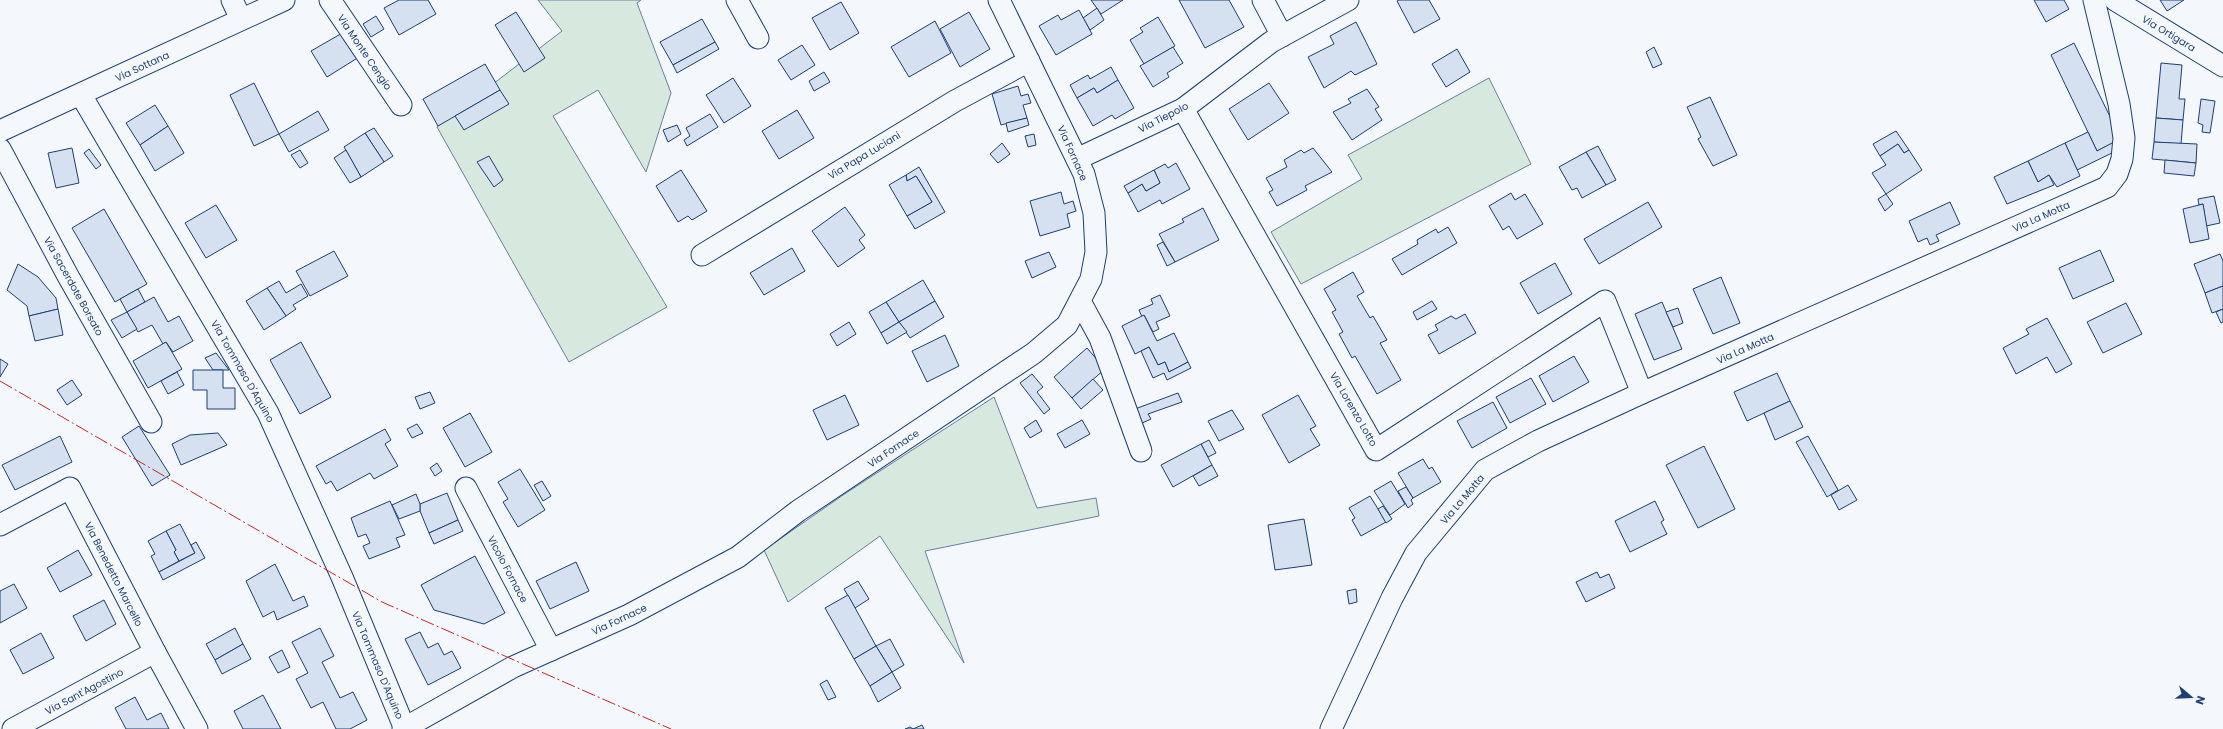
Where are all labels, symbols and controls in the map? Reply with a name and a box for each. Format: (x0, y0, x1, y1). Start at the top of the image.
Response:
street label: Via Monte Cengio (334, 11, 396, 93)
street label: Via Ortigara (2139, 11, 2198, 55)
street label: Via Sottana (113, 47, 172, 86)
street label: Via Tiepolo (1135, 98, 1191, 137)
street label: Via Fornace (1054, 123, 1091, 183)
street label: Via Papa Luciani (825, 128, 903, 183)
street label: Via La Motta (2010, 197, 2072, 236)
street label: Via Sacerdote Borsato (40, 234, 107, 339)
street label: Via Tommaso D'Aquino (207, 317, 278, 425)
street label: Via La Motta (1714, 329, 1776, 368)
street label: Via Lorenzo Lotto (1326, 369, 1381, 449)
street label: Via Fornace (865, 426, 922, 471)
street label: Via La Motta (1437, 471, 1488, 528)
street label: Via Benedetto Marcello (81, 519, 146, 629)
street label: Vicolo Fornace (484, 533, 532, 605)
street label: Via Fornace (589, 600, 649, 639)
street label: Via Tommaso D'Aquino (348, 609, 407, 721)
street label: Via Sant'Agostino (42, 664, 126, 718)
north arrow (2171, 677, 2211, 717)
text: N (2192, 694, 2209, 707)

